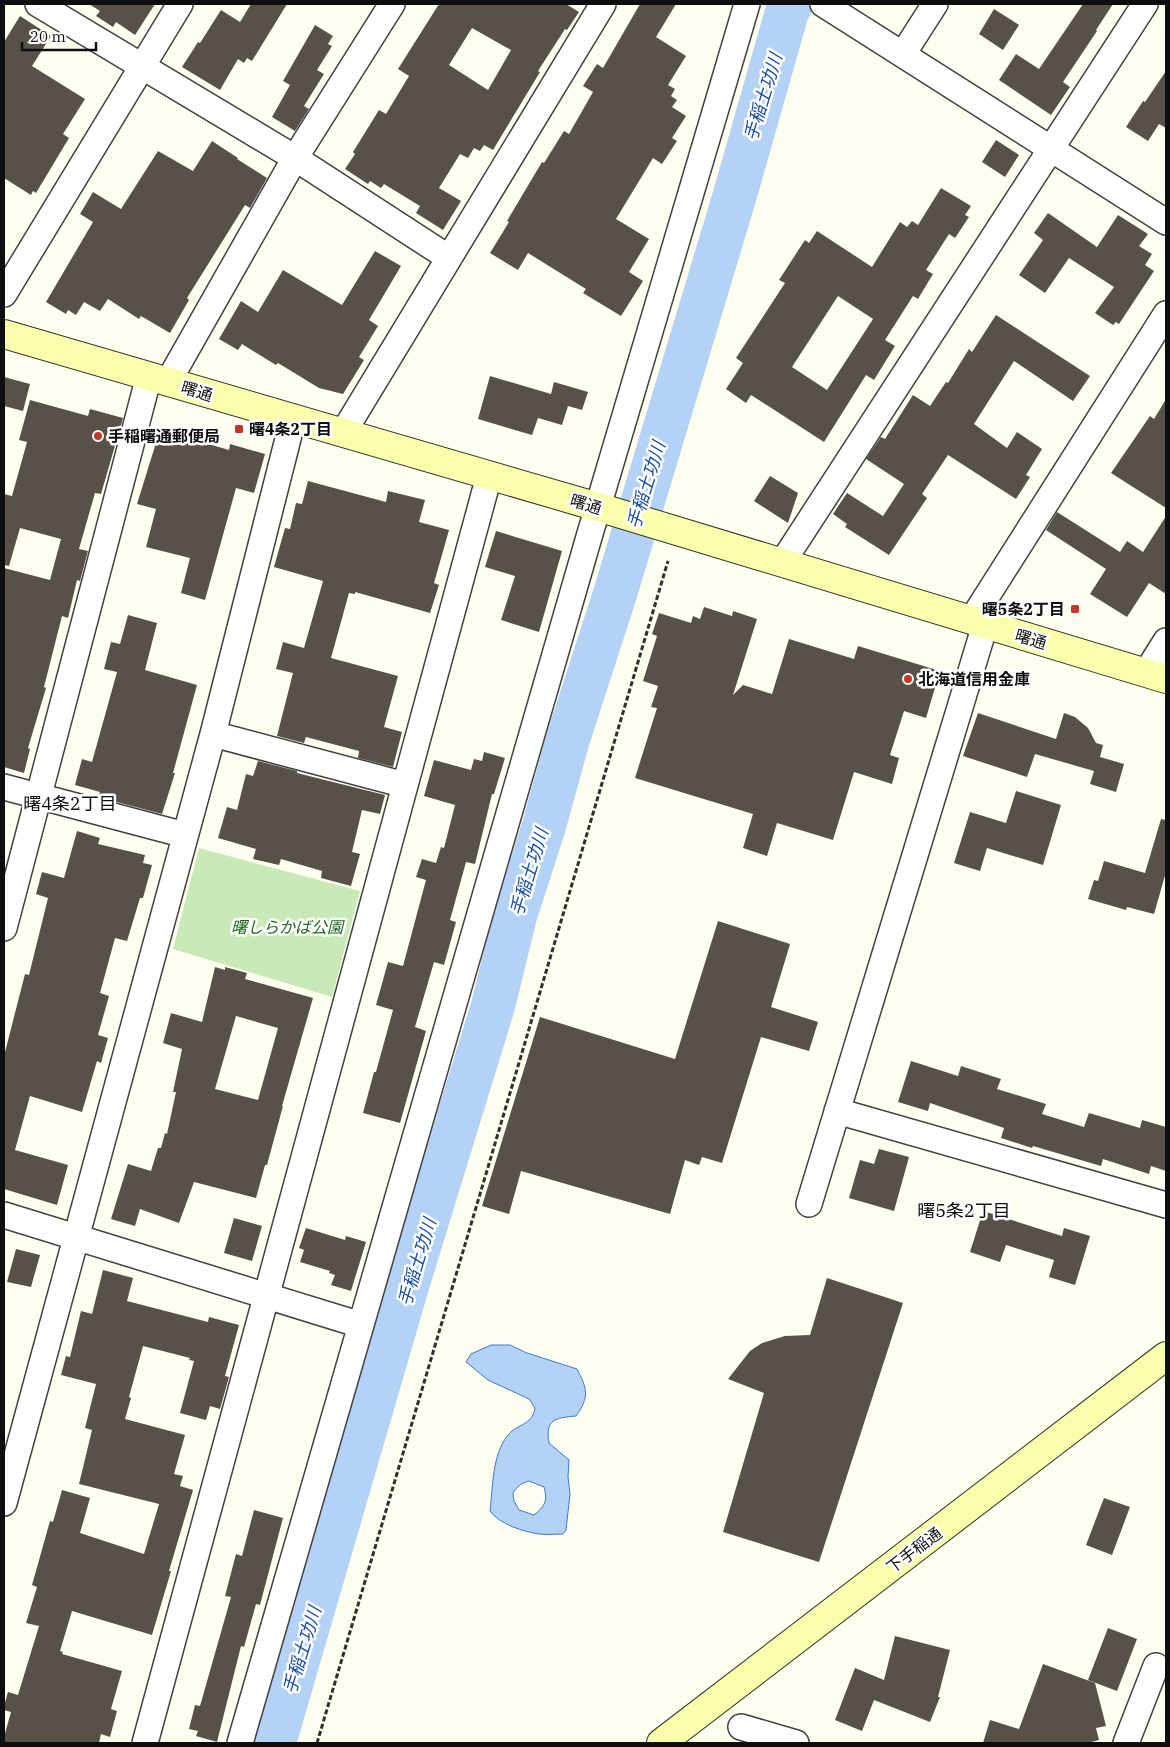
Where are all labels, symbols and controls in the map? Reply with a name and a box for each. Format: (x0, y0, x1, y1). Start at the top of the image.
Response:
scale bar (22, 20, 96, 52)
text: 20 m (30, 27, 66, 46)
water label: 手稲土功川 (739, 49, 788, 143)
street label: 曙通 (179, 377, 215, 405)
place label: 曙4条2丁目 (249, 419, 332, 439)
marker: 曙4条2丁目 (233, 423, 245, 435)
place label: 手稲曙通郵便局 (108, 426, 220, 446)
marker: 手稲曙通郵便局 (92, 430, 104, 442)
water label: 手稲土功川 (622, 437, 671, 531)
street label: 曙通 (568, 490, 604, 518)
place label: 曙5条2丁目 (982, 599, 1065, 619)
marker: 曙5条2丁目 (1069, 603, 1081, 615)
street label: 曙通 (1013, 625, 1049, 653)
place label: 北海道信用金庫 (918, 669, 1030, 689)
marker: 北海道信用金庫 (902, 673, 914, 685)
district label: 曙4条2丁目 (23, 792, 117, 815)
water label: 手稲土功川 (505, 824, 554, 918)
park label: 曙しらかば公園 (231, 917, 345, 937)
district label: 曙5条2丁目 (917, 1199, 1011, 1222)
water label: 手稲土功川 (393, 1214, 442, 1308)
street label: 下手稲通 (882, 1523, 946, 1577)
water label: 手稲土功川 (278, 1602, 327, 1696)

